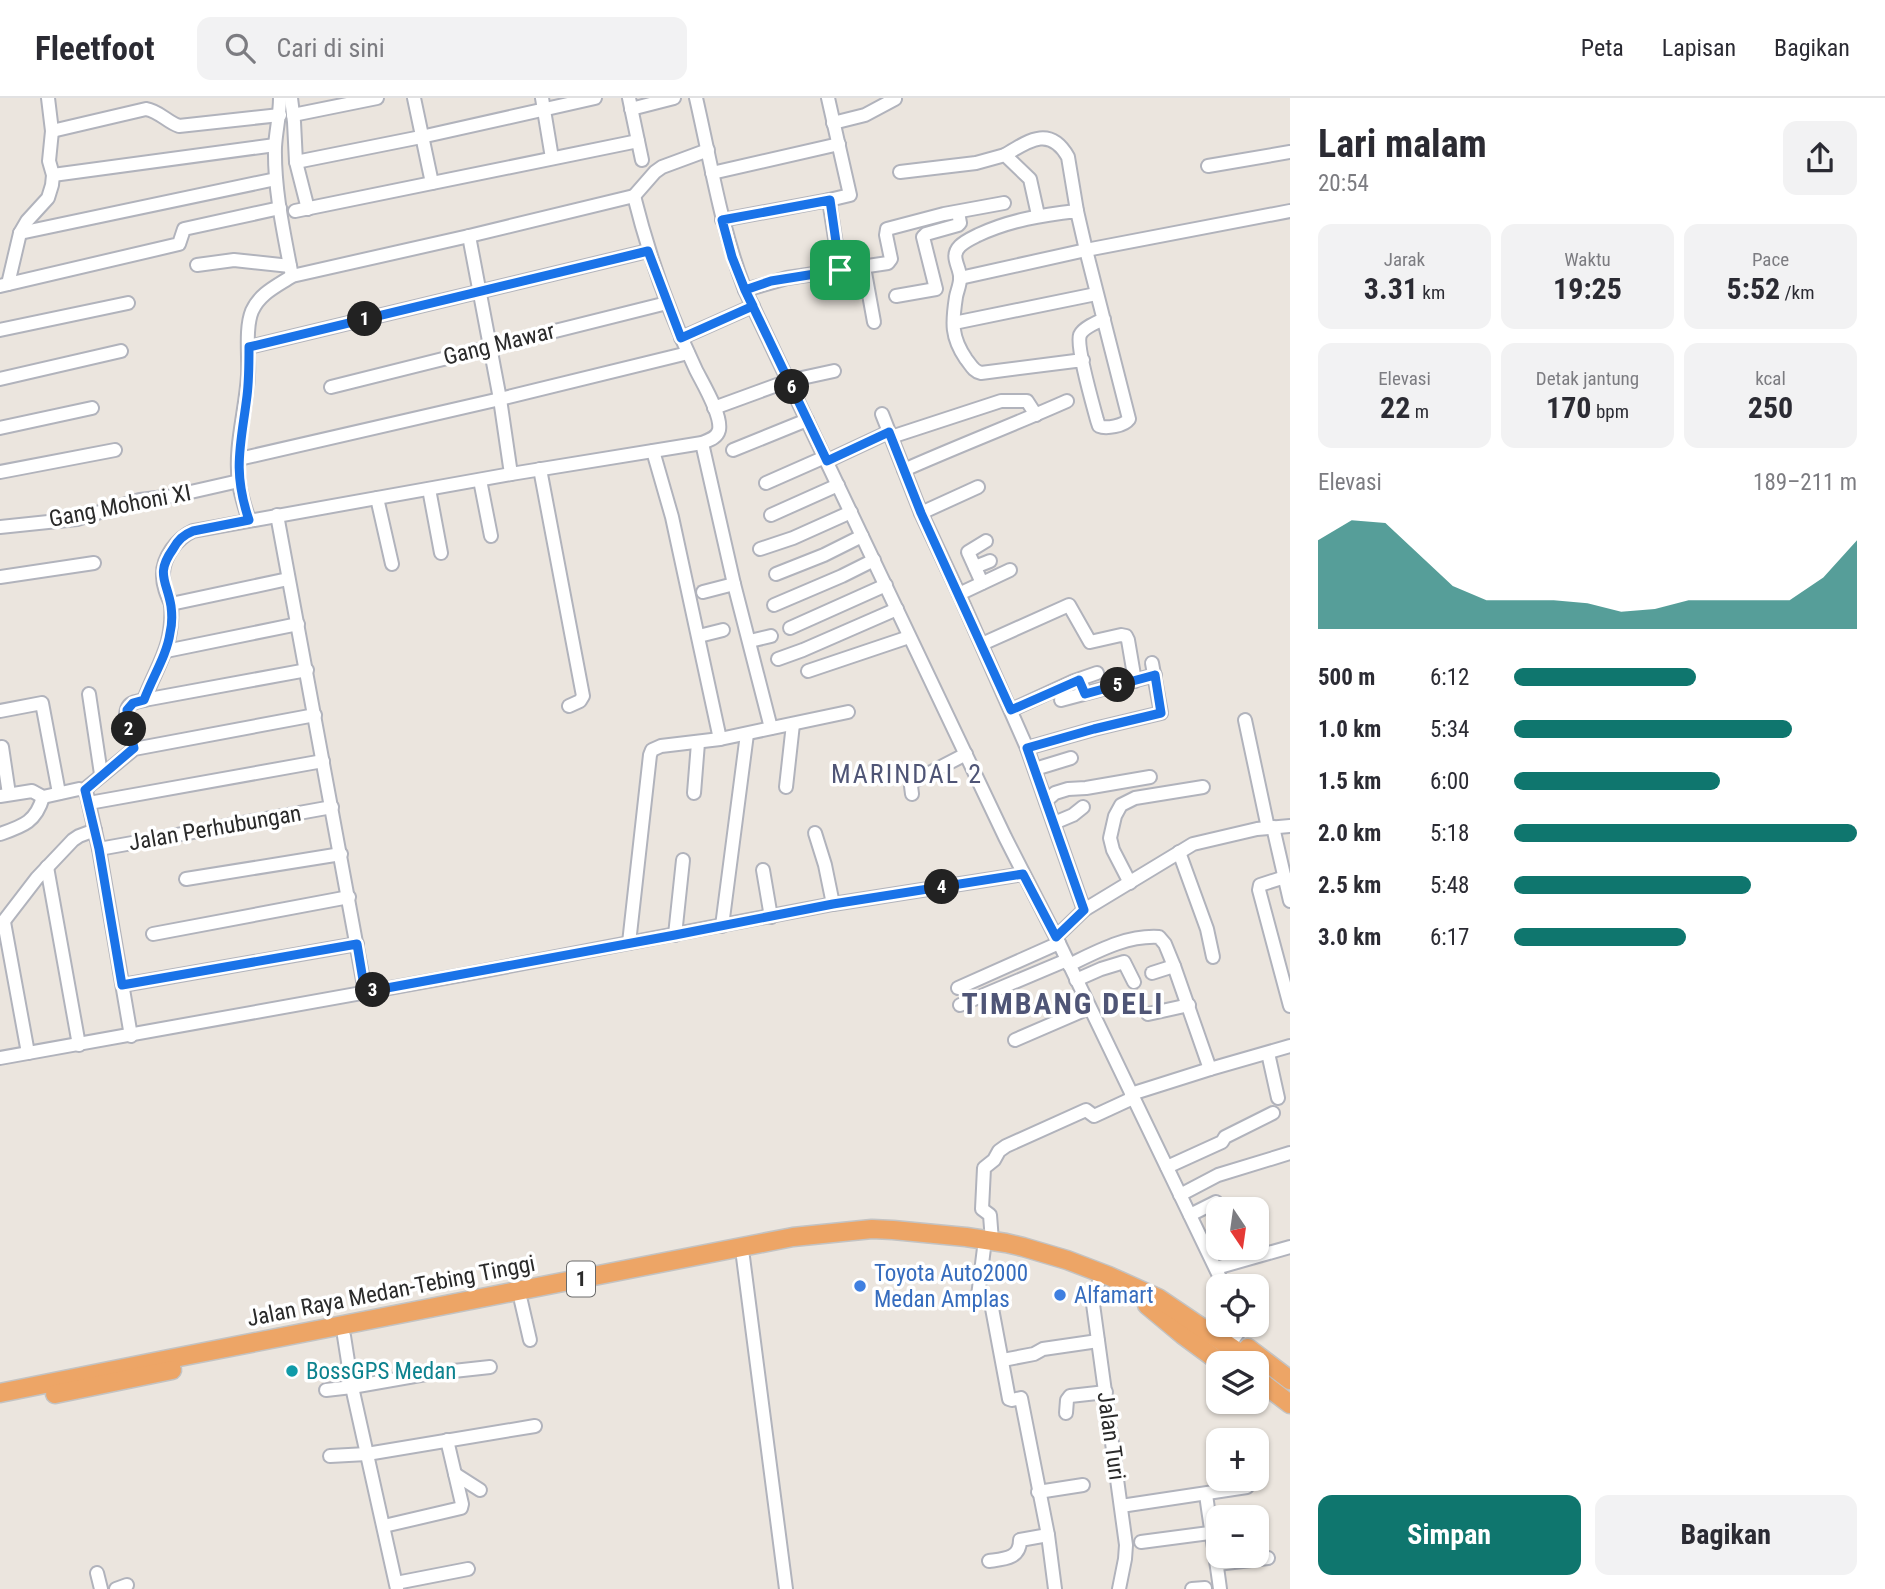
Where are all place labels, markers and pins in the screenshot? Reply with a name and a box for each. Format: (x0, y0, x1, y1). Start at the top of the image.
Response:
pin (810, 240, 870, 300)
pin: 1 (348, 302, 382, 336)
pin: 6 (774, 370, 810, 404)
pin: 5 (1100, 668, 1136, 702)
pin: 2 (111, 712, 146, 746)
pin: 4 (925, 870, 960, 904)
pin: 3 (356, 972, 390, 1008)
place label: Toyota Auto2000 Medan Amplas (874, 1260, 1028, 1313)
marker: Toyota Auto2000 Medan Amplas (852, 1278, 868, 1294)
place label: Alfamart (1074, 1282, 1154, 1309)
marker: Alfamart (1052, 1287, 1068, 1303)
place label: BossGPS Medan (306, 1358, 456, 1385)
marker: BossGPS Medan (284, 1363, 300, 1379)

